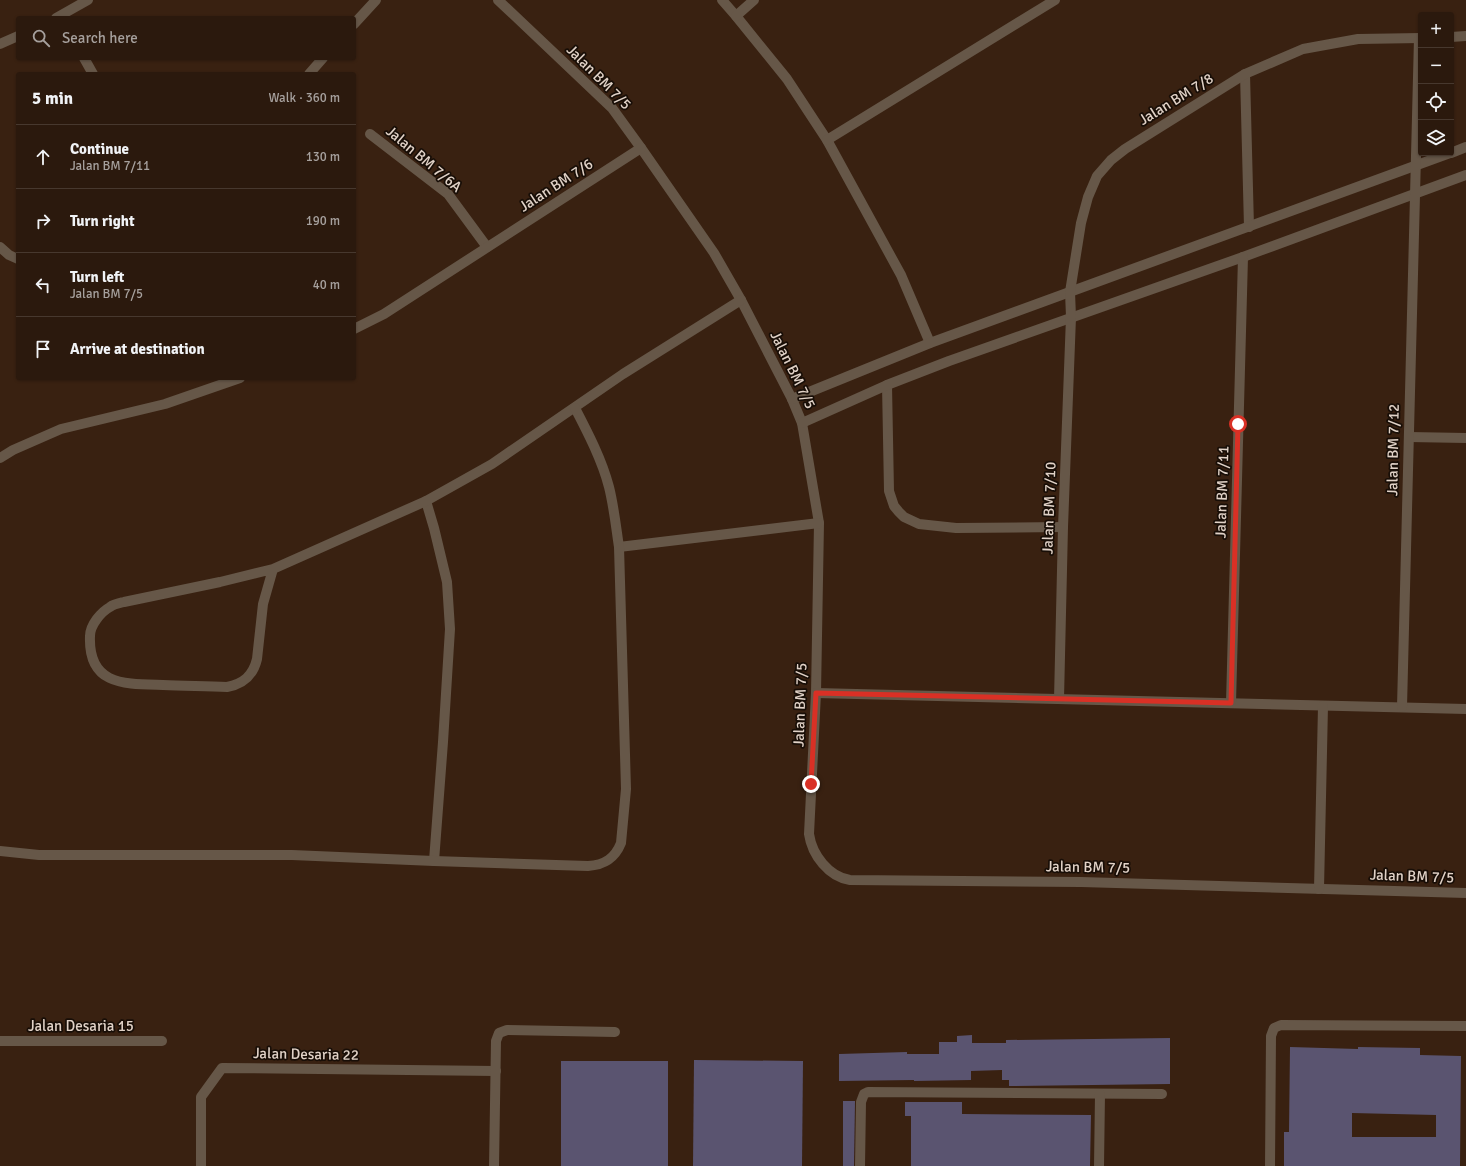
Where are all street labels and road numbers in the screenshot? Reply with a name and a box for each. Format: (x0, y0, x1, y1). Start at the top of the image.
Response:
street label: Jalan BM 7/5 (563, 41, 635, 113)
street label: Jalan BM 7/8 (1135, 69, 1217, 129)
street label: Jalan BM 7/6A (382, 122, 466, 196)
street label: Jalan BM 7/6 (516, 154, 596, 216)
street label: Jalan BM 7/5 (766, 328, 820, 412)
street label: Jalan BM 7/12 (1383, 404, 1403, 496)
street label: Jalan BM 7/11 (1211, 445, 1233, 539)
street label: Jalan BM 7/10 (1038, 461, 1060, 555)
street label: Jalan BM 7/5 (790, 663, 810, 747)
street label: Jalan BM 7/5 (1046, 857, 1130, 877)
street label: Jalan BM 7/5 (1370, 866, 1454, 886)
street label: Jalan Desaria 15 (28, 1017, 134, 1035)
street label: Jalan Desaria 22 (253, 1044, 359, 1064)

